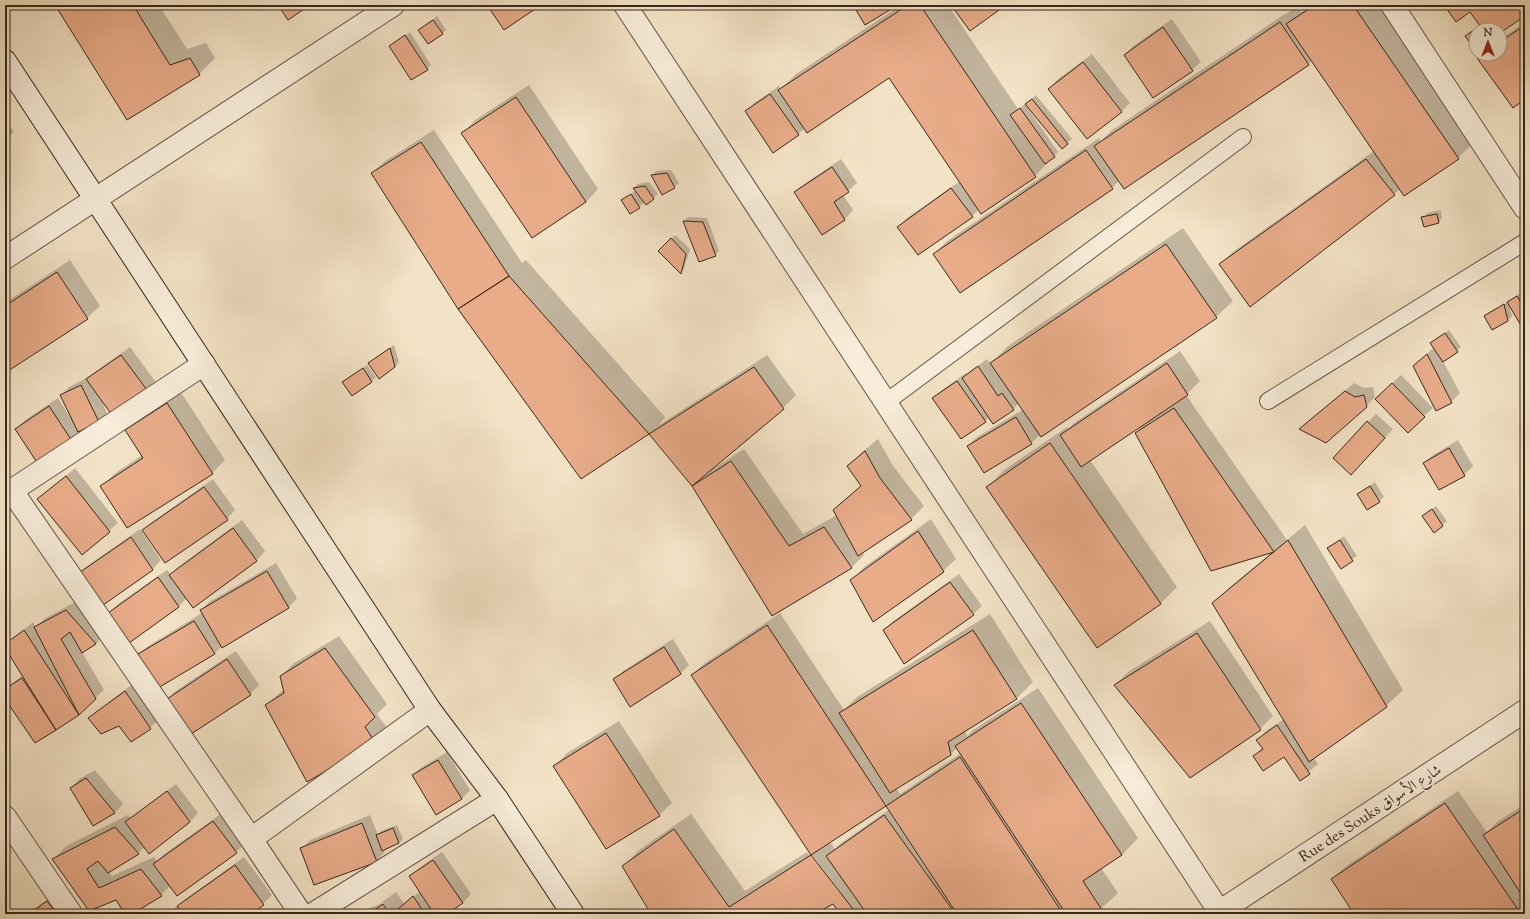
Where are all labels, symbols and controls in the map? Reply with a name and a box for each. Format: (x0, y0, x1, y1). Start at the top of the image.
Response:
north arrow (1468, 22, 1508, 62)
text: N (1483, 25, 1493, 41)
street label: Rue des Souks شارع الأسواق (1294, 759, 1447, 869)

